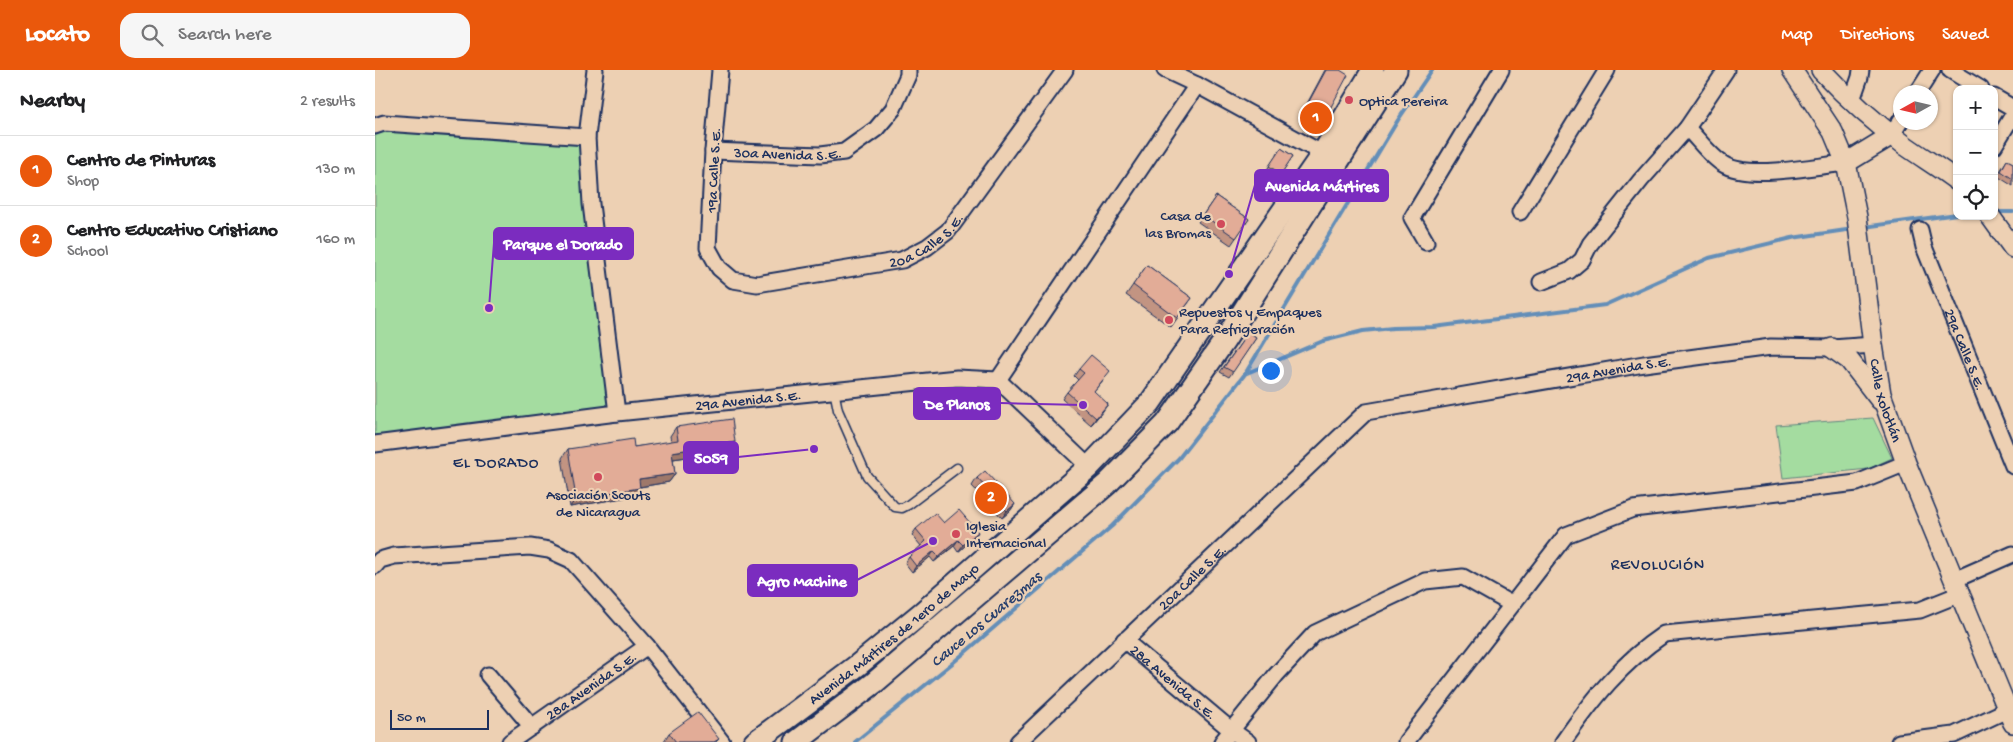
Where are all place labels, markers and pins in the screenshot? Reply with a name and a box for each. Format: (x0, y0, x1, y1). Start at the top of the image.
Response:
place label: Optica Pereira (1359, 93, 1448, 111)
marker: Optica Pereira (1343, 94, 1355, 106)
pin: 1 (1300, 99, 1332, 137)
callout: Avenida Mártires (1255, 170, 1388, 201)
place label: Casa de las Bromas (1145, 208, 1211, 243)
marker: Casa de las Bromas (1215, 218, 1227, 230)
callout: Parque el Dorado (494, 228, 633, 259)
place label: Repuestos y Empaques Para Refrigeración (1178, 304, 1322, 339)
marker: Repuestos y Empaques Para Refrigeración (1163, 314, 1175, 326)
callout: De Planos (914, 388, 1000, 419)
callout: 5059 (684, 442, 738, 473)
marker: Asociación Scouts de Nicaragua (592, 471, 604, 483)
pin: 2 (975, 479, 1007, 517)
place label: Asociación Scouts de Nicaragua (546, 487, 651, 522)
place label: Iglesia Internacional (966, 518, 1046, 553)
marker: Iglesia Internacional (950, 528, 962, 540)
callout: Agro Machine (748, 565, 857, 596)

